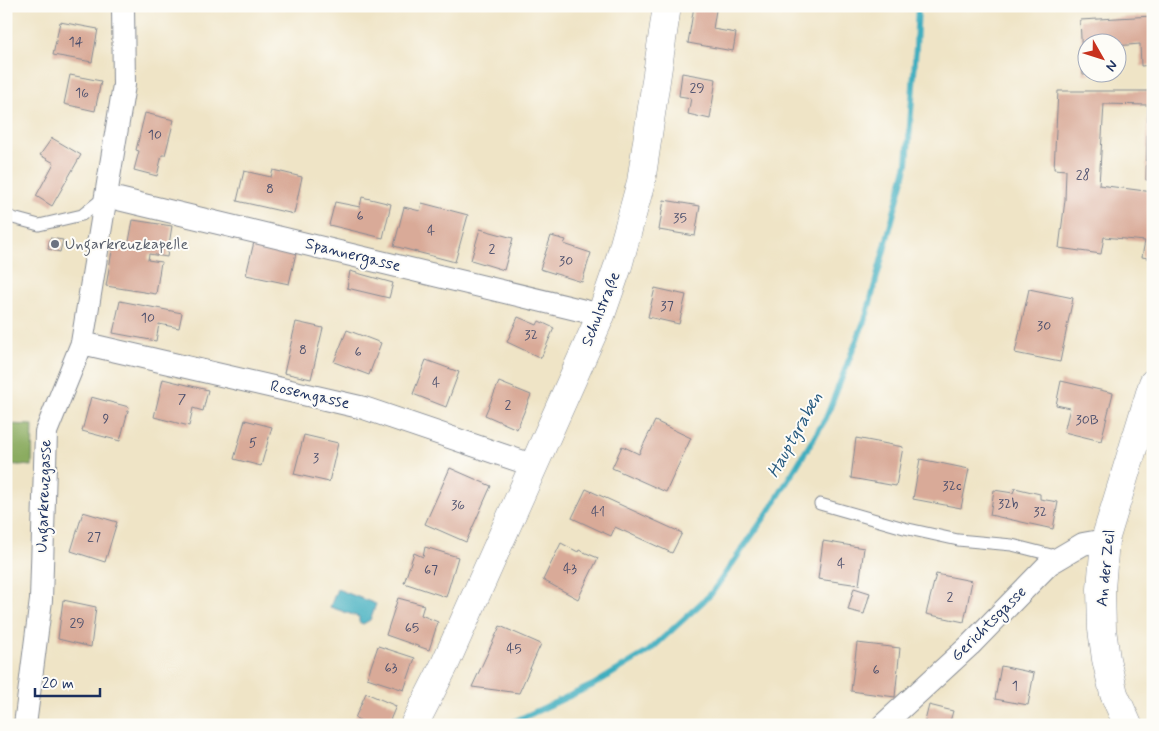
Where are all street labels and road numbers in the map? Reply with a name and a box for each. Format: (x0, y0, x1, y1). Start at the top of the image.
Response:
street label: Spannergasse (303, 233, 403, 278)
street label: Schulstraße (577, 268, 626, 349)
street label: Rosengasse (268, 376, 352, 414)
street label: Ungarkreuzgasse (32, 438, 57, 553)
street label: An der Zeil (1092, 528, 1120, 608)
street label: Gerichtsgasse (947, 582, 1032, 667)

